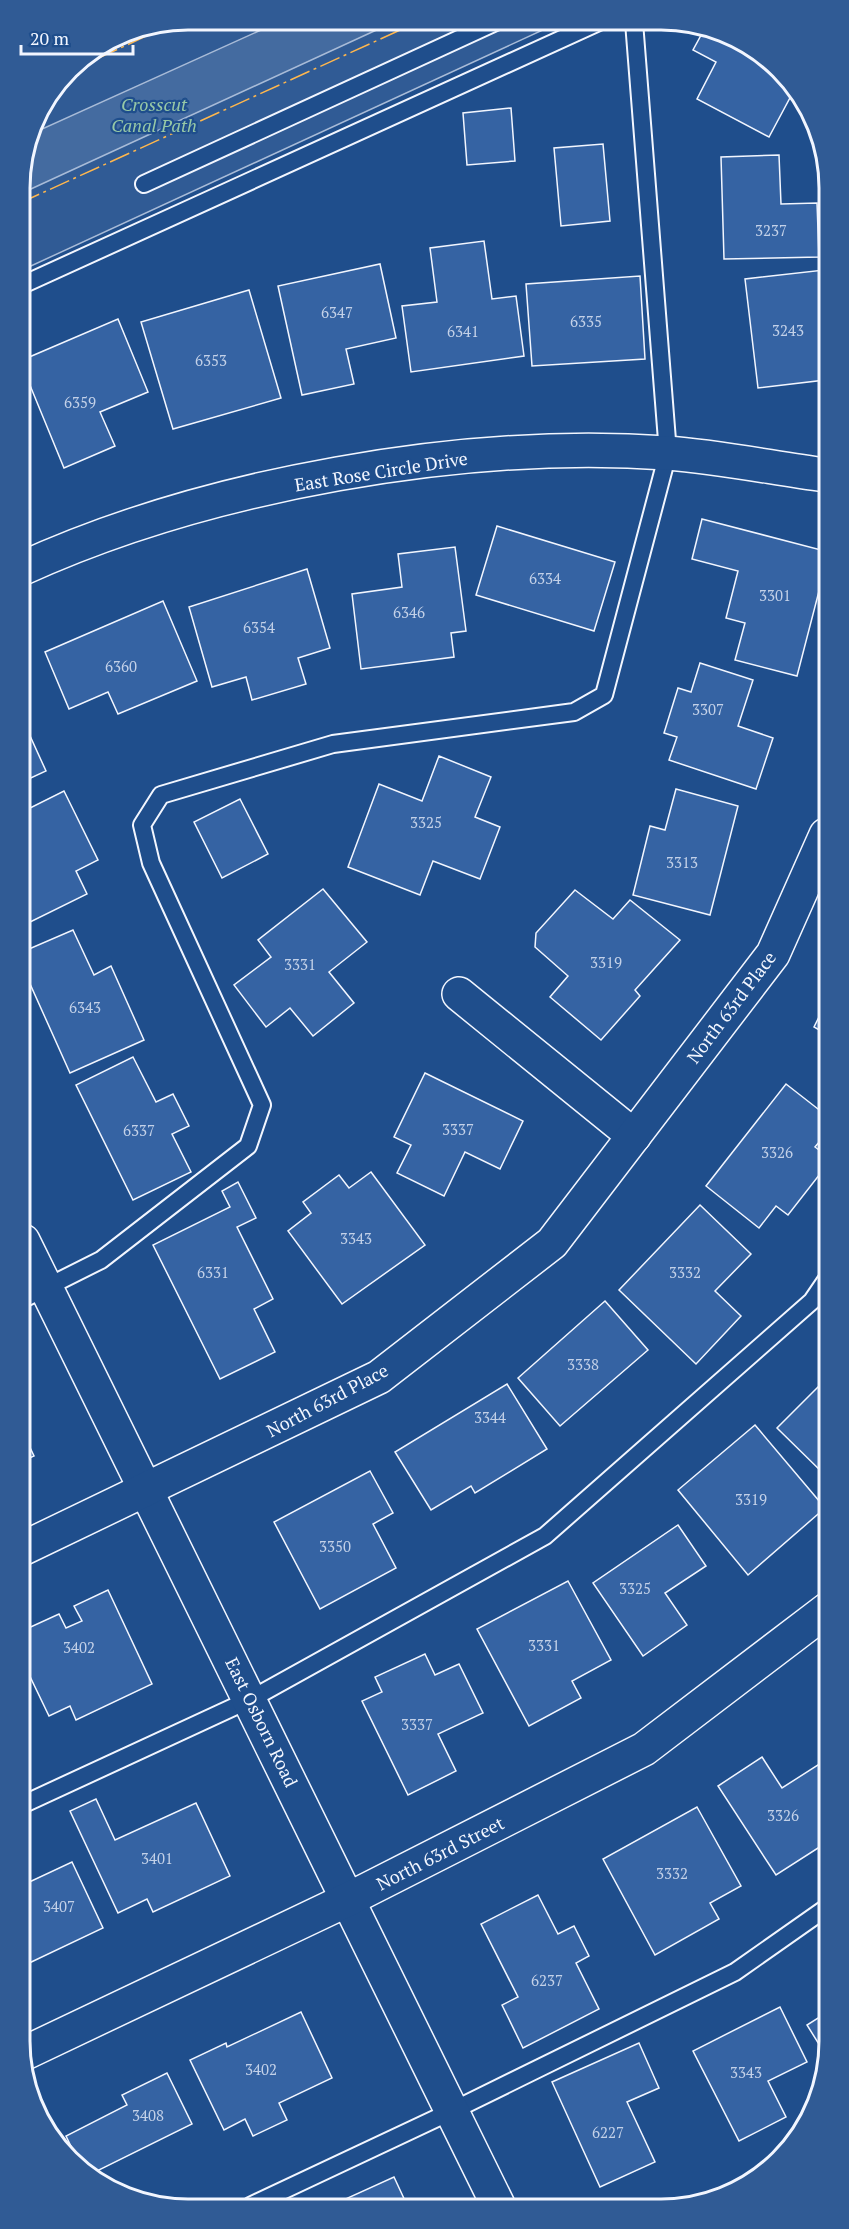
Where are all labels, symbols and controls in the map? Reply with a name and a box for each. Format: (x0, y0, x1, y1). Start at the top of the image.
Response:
scale bar (21, 18, 134, 56)
text: 20 m (30, 26, 70, 50)
park label: Crosscut Canal Path (111, 92, 197, 137)
house number: 3237 (755, 220, 787, 240)
house number: 6347 (321, 302, 353, 322)
house number: 6335 (570, 311, 602, 331)
house number: 3243 (772, 320, 804, 340)
house number: 6341 (447, 321, 479, 341)
house number: 6353 (195, 350, 227, 370)
house number: 6359 (64, 392, 96, 412)
street label: East Rose Circle Drive (293, 445, 469, 497)
house number: 6334 (529, 568, 561, 588)
house number: 3301 (759, 585, 791, 605)
house number: 6346 (393, 602, 425, 622)
house number: 6354 (243, 617, 275, 637)
house number: 6360 (105, 656, 137, 676)
house number: 3307 (692, 699, 724, 719)
house number: 3325 (410, 812, 442, 832)
house number: 3313 (666, 852, 698, 872)
street label: North 63rd Place (681, 946, 781, 1068)
house number: 3319 (590, 952, 622, 972)
house number: 3331 (284, 954, 316, 974)
house number: 6343 (69, 997, 101, 1017)
house number: 3337 (442, 1119, 474, 1139)
house number: 6337 (123, 1120, 155, 1140)
house number: 3326 (761, 1142, 793, 1162)
house number: 3343 (340, 1228, 372, 1248)
house number: 6331 (197, 1262, 229, 1282)
house number: 3332 (669, 1262, 701, 1282)
house number: 3338 (567, 1354, 599, 1374)
street label: North 63rd Place (262, 1358, 392, 1442)
house number: 3344 (474, 1407, 506, 1427)
house number: 3319 (735, 1489, 767, 1509)
house number: 3350 (319, 1536, 351, 1556)
house number: 3325 (619, 1578, 651, 1598)
house number: 3331 (528, 1635, 560, 1655)
house number: 3402 (63, 1637, 95, 1657)
street label: East Osborn Road (220, 1653, 304, 1791)
house number: 3337 (401, 1714, 433, 1734)
house number: 3326 (767, 1805, 799, 1825)
street label: North 63rd Street (372, 1810, 508, 1896)
house number: 3401 (141, 1848, 173, 1868)
house number: 3332 (656, 1863, 688, 1883)
house number: 3407 (43, 1896, 75, 1916)
house number: 6237 (531, 1970, 563, 1990)
house number: 3402 (245, 2059, 277, 2079)
house number: 3343 (730, 2062, 762, 2082)
house number: 3408 (132, 2105, 164, 2125)
house number: 6227 (592, 2122, 624, 2142)

